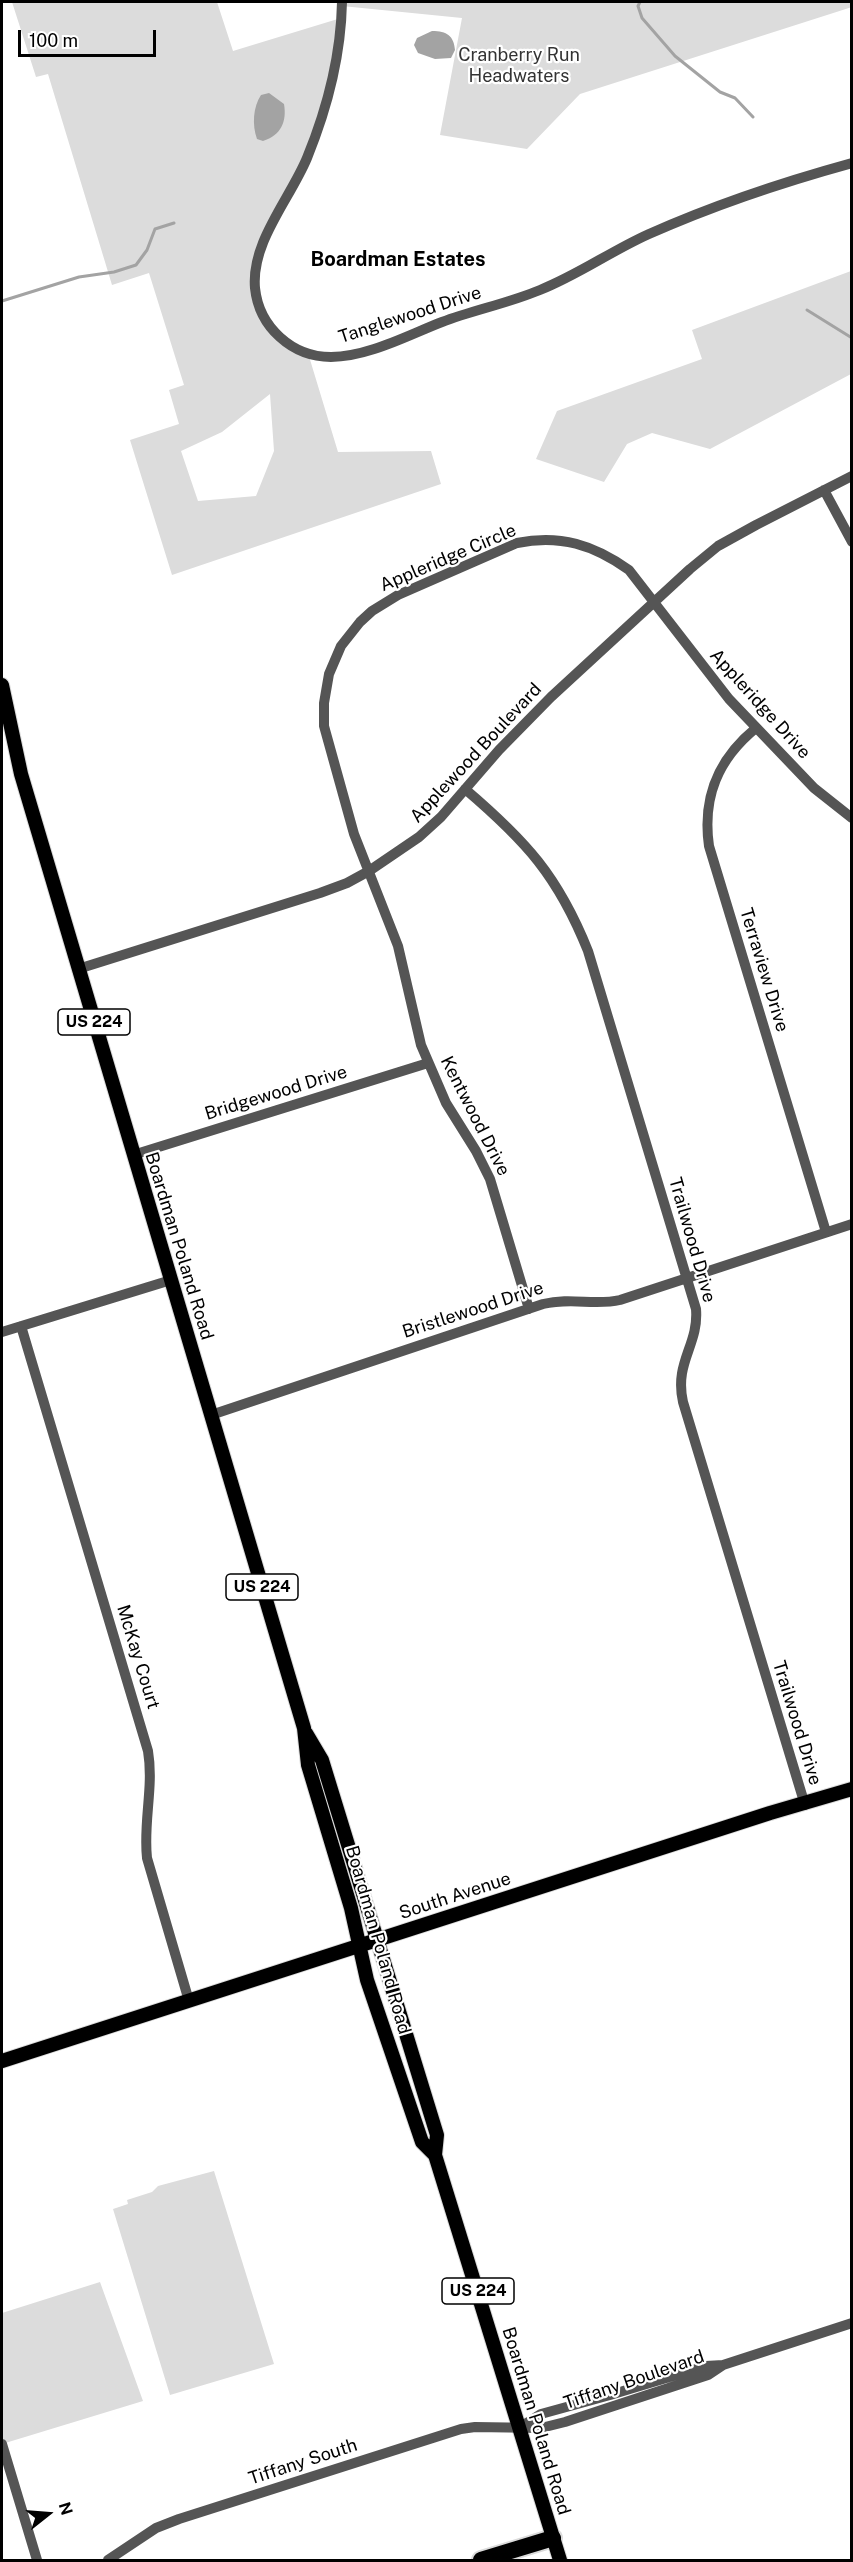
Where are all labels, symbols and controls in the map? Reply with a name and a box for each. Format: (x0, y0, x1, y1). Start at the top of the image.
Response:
scale bar (21, 18, 159, 56)
text: 100 m (29, 30, 78, 51)
park label: Cranberry Run Headwaters (458, 44, 580, 86)
district label: Boardman Estates (311, 248, 485, 272)
street label: Tanglewood Drive (336, 282, 484, 348)
street label: Appleridge Circle (377, 520, 519, 596)
street label: Appleridge Drive (705, 645, 815, 763)
street label: Applewood Boulevard (406, 679, 546, 827)
street label: Terraview Drive (735, 906, 793, 1034)
road number: US 224 (58, 1009, 130, 1035)
street label: Kentwood Drive (436, 1053, 514, 1179)
street label: Bridgewood Drive (202, 1061, 350, 1125)
street label: Boardman Poland Road (140, 1150, 218, 1342)
street label: Trailwood Drive (664, 1175, 720, 1305)
street label: Bristlewood Drive (400, 1277, 546, 1343)
road number: US 224 (226, 1574, 298, 1600)
street label: McKay Court (112, 1602, 164, 1712)
street label: Trailwood Drive (768, 1658, 826, 1788)
street label: Boardman Poland Road (341, 1843, 415, 2037)
street label: South Avenue (396, 1868, 514, 1924)
road number: US 224 (442, 2278, 514, 2304)
street label: Boardman Poland Road (497, 2325, 575, 2517)
street label: Tiffany Boulevard (561, 2346, 707, 2414)
street label: Tiffany South (246, 2434, 360, 2490)
north arrow (18, 2484, 78, 2544)
text: N (55, 2500, 77, 2517)

